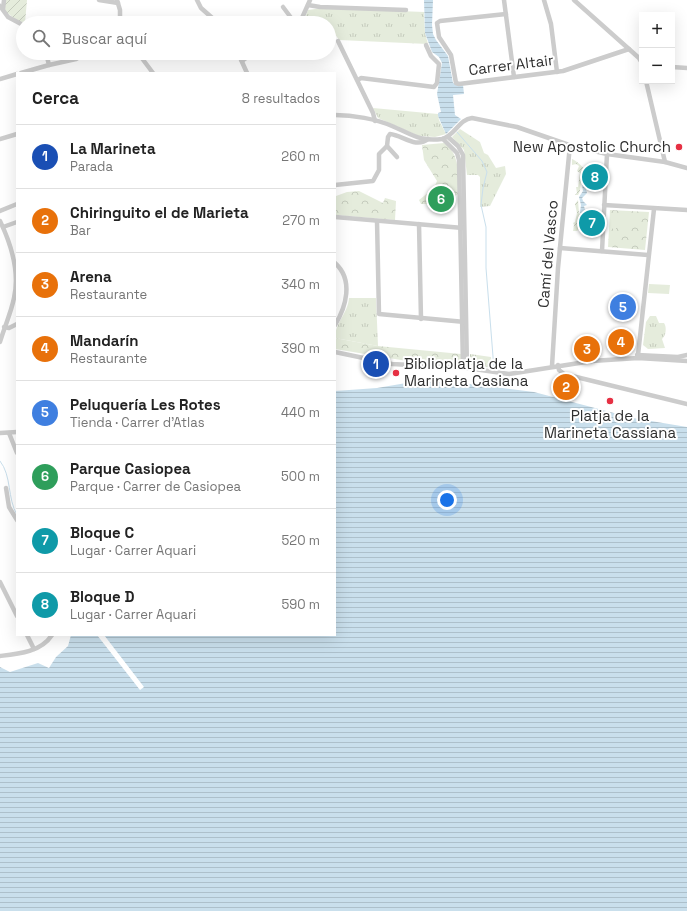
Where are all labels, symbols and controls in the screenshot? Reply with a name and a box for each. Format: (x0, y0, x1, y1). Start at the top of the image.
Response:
map controls (639, 12, 675, 84)
button: + (639, 12, 675, 48)
search box (16, 16, 336, 60)
icon: search (30, 27, 52, 49)
text: Buscar aquí (62, 29, 147, 48)
button: − (639, 48, 675, 84)
street label: Carrer Altair (467, 50, 555, 79)
text: Cerca (32, 87, 79, 109)
text: 8 resultados (242, 90, 320, 107)
place label: New Apostolic Church (513, 137, 671, 156)
text: La Marineta (70, 139, 156, 158)
marker: New Apostolic Church (674, 142, 684, 152)
text: 1 (42, 148, 48, 165)
text: 260 m (281, 148, 320, 165)
text: Parada (70, 158, 113, 175)
pin: 8 (582, 162, 608, 192)
pin: 6 (428, 184, 454, 214)
street label: Camí del Vasco (533, 199, 562, 309)
text: Chiringuito el de Marieta (70, 203, 249, 222)
pin: 7 (579, 208, 605, 238)
text: 2 (41, 212, 49, 229)
text: 270 m (282, 212, 320, 229)
text: Bar (70, 222, 91, 239)
text: Arena (70, 267, 112, 286)
text: 3 (41, 276, 49, 293)
text: 340 m (281, 276, 320, 293)
text: Restaurante (70, 286, 147, 303)
pin: 5 (610, 292, 636, 322)
pin: 4 (608, 327, 634, 357)
text: Mandarín (70, 331, 139, 350)
pin: 3 (574, 334, 600, 364)
text: 4 (41, 340, 49, 357)
text: 390 m (281, 340, 320, 357)
pin: 1 (363, 349, 389, 379)
text: Restaurante (70, 350, 147, 367)
place label: Biblioplatja de la Marineta Casiana (404, 354, 529, 390)
marker: Biblioplatja de la Marineta Casiana (391, 368, 401, 378)
pin: 2 (553, 372, 579, 402)
text: Peluquería Les Rotes (70, 395, 221, 414)
marker: Platja de la Marineta Cassiana (605, 396, 615, 406)
text: 5 (41, 404, 49, 421)
text: 440 m (281, 404, 320, 421)
place label: Platja de la Marineta Cassiana (544, 406, 676, 442)
text: Tienda · Carrer d'Atlas (70, 414, 205, 431)
text: Parque Casiopea (70, 459, 191, 478)
text: 6 (41, 468, 49, 485)
text: 500 m (281, 468, 320, 485)
text: Parque · Carrer de Casiopea (70, 478, 241, 495)
your location (437, 490, 457, 510)
text: Bloque C (70, 523, 134, 542)
text: 7 (41, 532, 49, 549)
text: 520 m (282, 532, 320, 549)
text: Lugar · Carrer Aquari (70, 542, 196, 559)
text: Bloque D (70, 587, 134, 606)
text: 8 (41, 596, 49, 613)
text: 590 m (281, 596, 320, 613)
text: Lugar · Carrer Aquari (70, 606, 196, 623)

